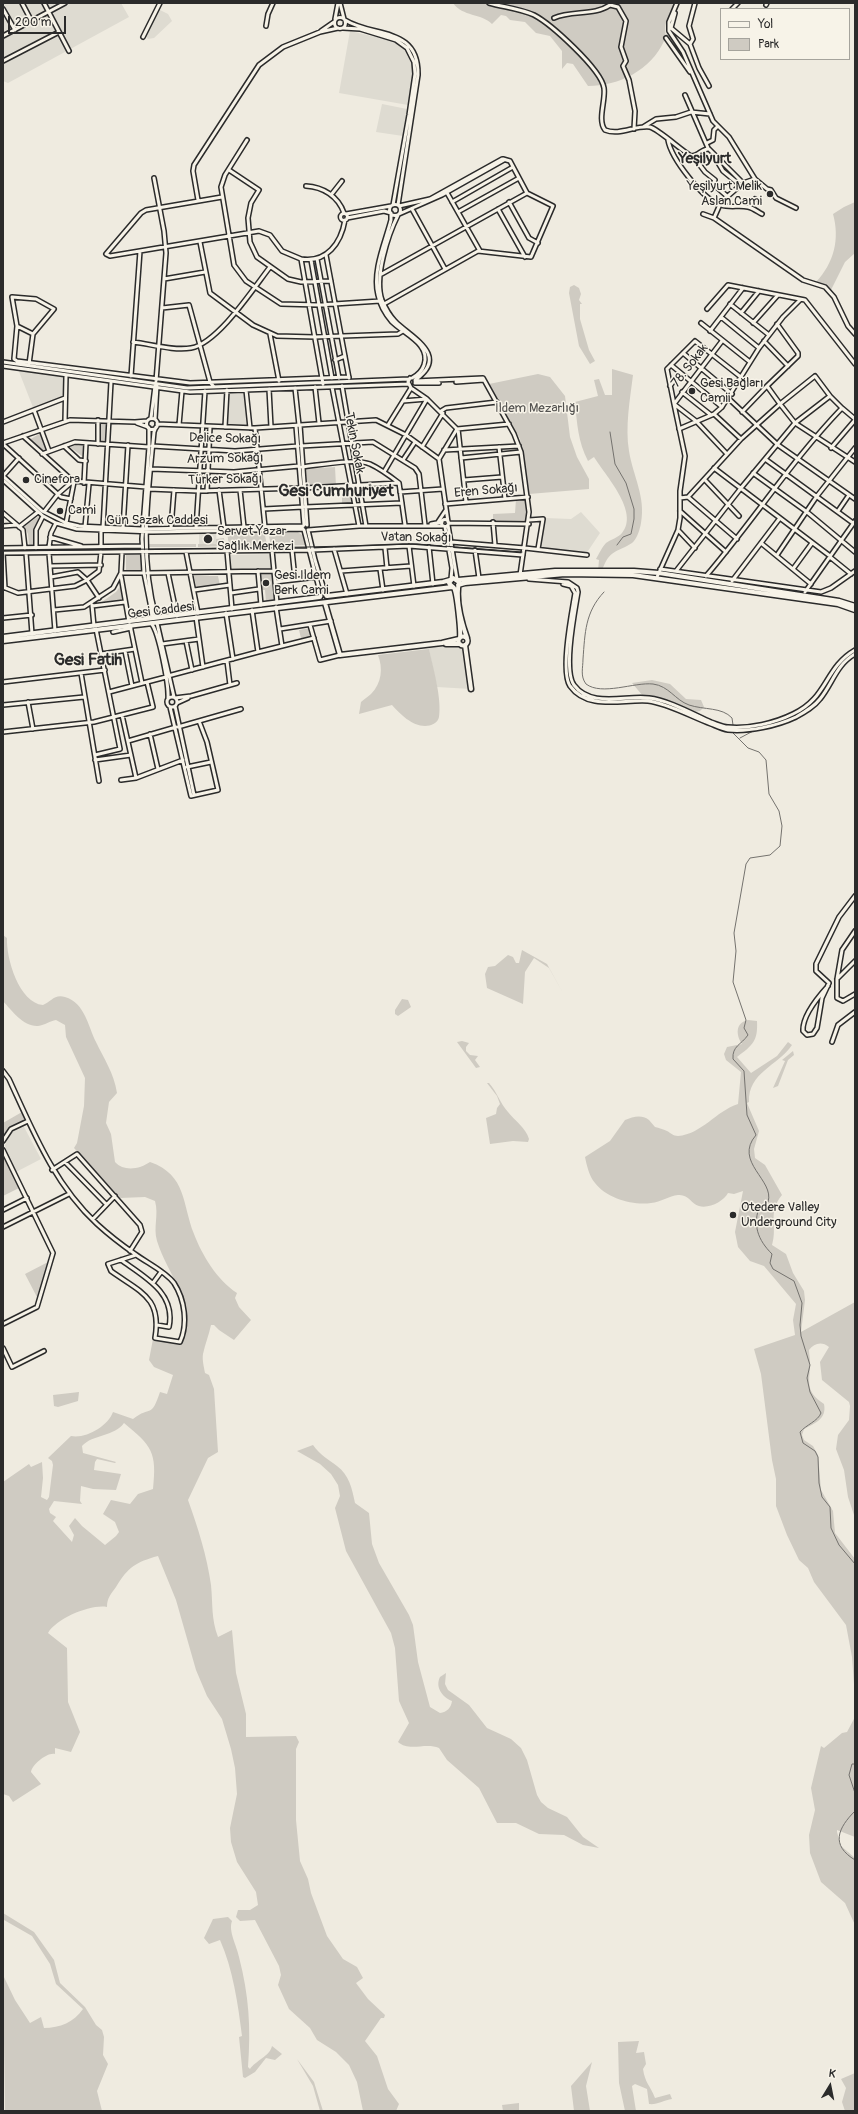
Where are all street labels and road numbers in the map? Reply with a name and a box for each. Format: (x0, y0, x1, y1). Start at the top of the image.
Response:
street label: 78. Sokak (668, 341, 712, 391)
street label: Tekin Sokak (340, 411, 368, 475)
street label: Delice Sokağı (189, 431, 261, 447)
street label: Arzum Sokağı (187, 451, 263, 467)
street label: Türker Sokağı (188, 472, 262, 488)
street label: Eren Sokağı (454, 480, 518, 502)
street label: Gün Sazak Caddesi (106, 513, 208, 529)
street label: Vatan Sokağı (380, 530, 452, 546)
street label: Gesi Caddesi (127, 599, 195, 623)

